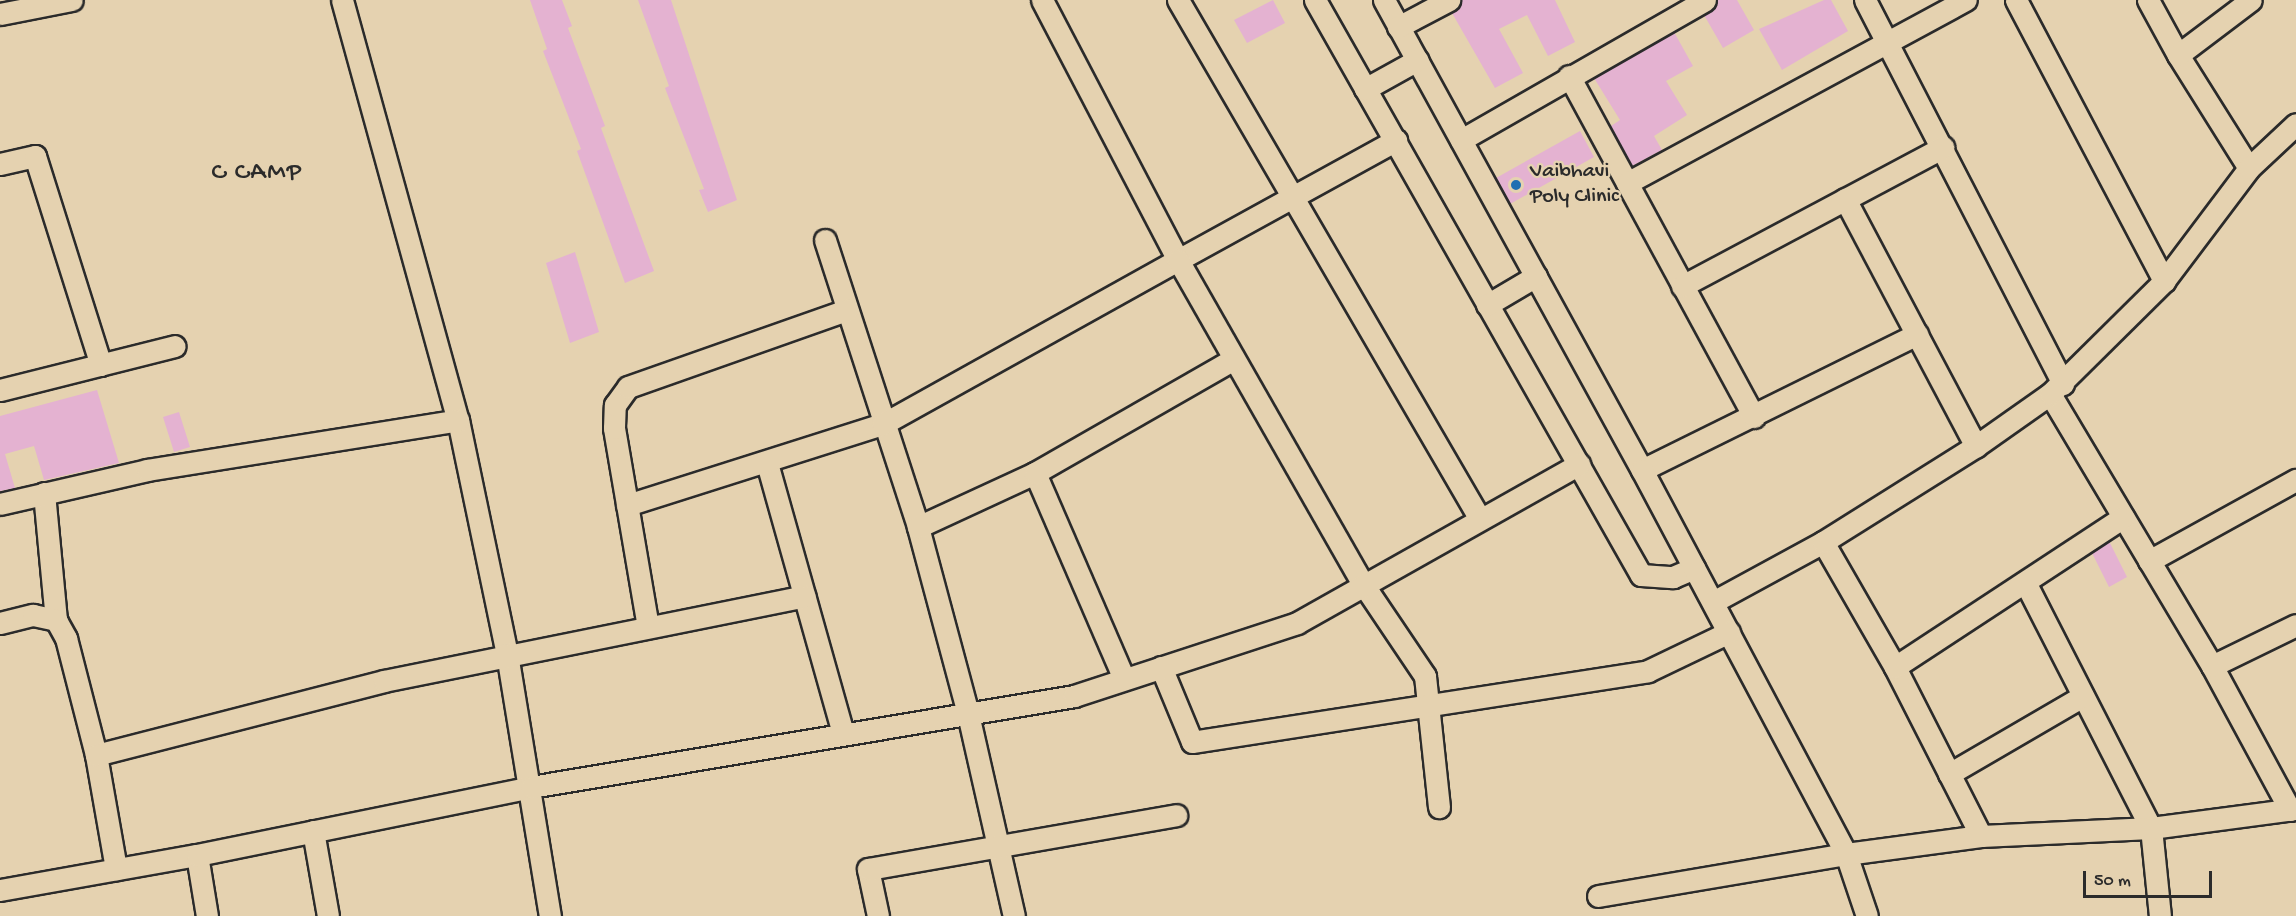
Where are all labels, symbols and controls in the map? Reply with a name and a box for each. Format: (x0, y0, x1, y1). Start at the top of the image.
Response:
district label: C CAMP (211, 158, 303, 190)
place label: Vaibhavi Poly Clinic (1530, 159, 1619, 210)
marker: Vaibhavi Poly Clinic (1507, 176, 1525, 194)
scale bar (2086, 859, 2215, 897)
text: 50 m (2094, 871, 2131, 892)

